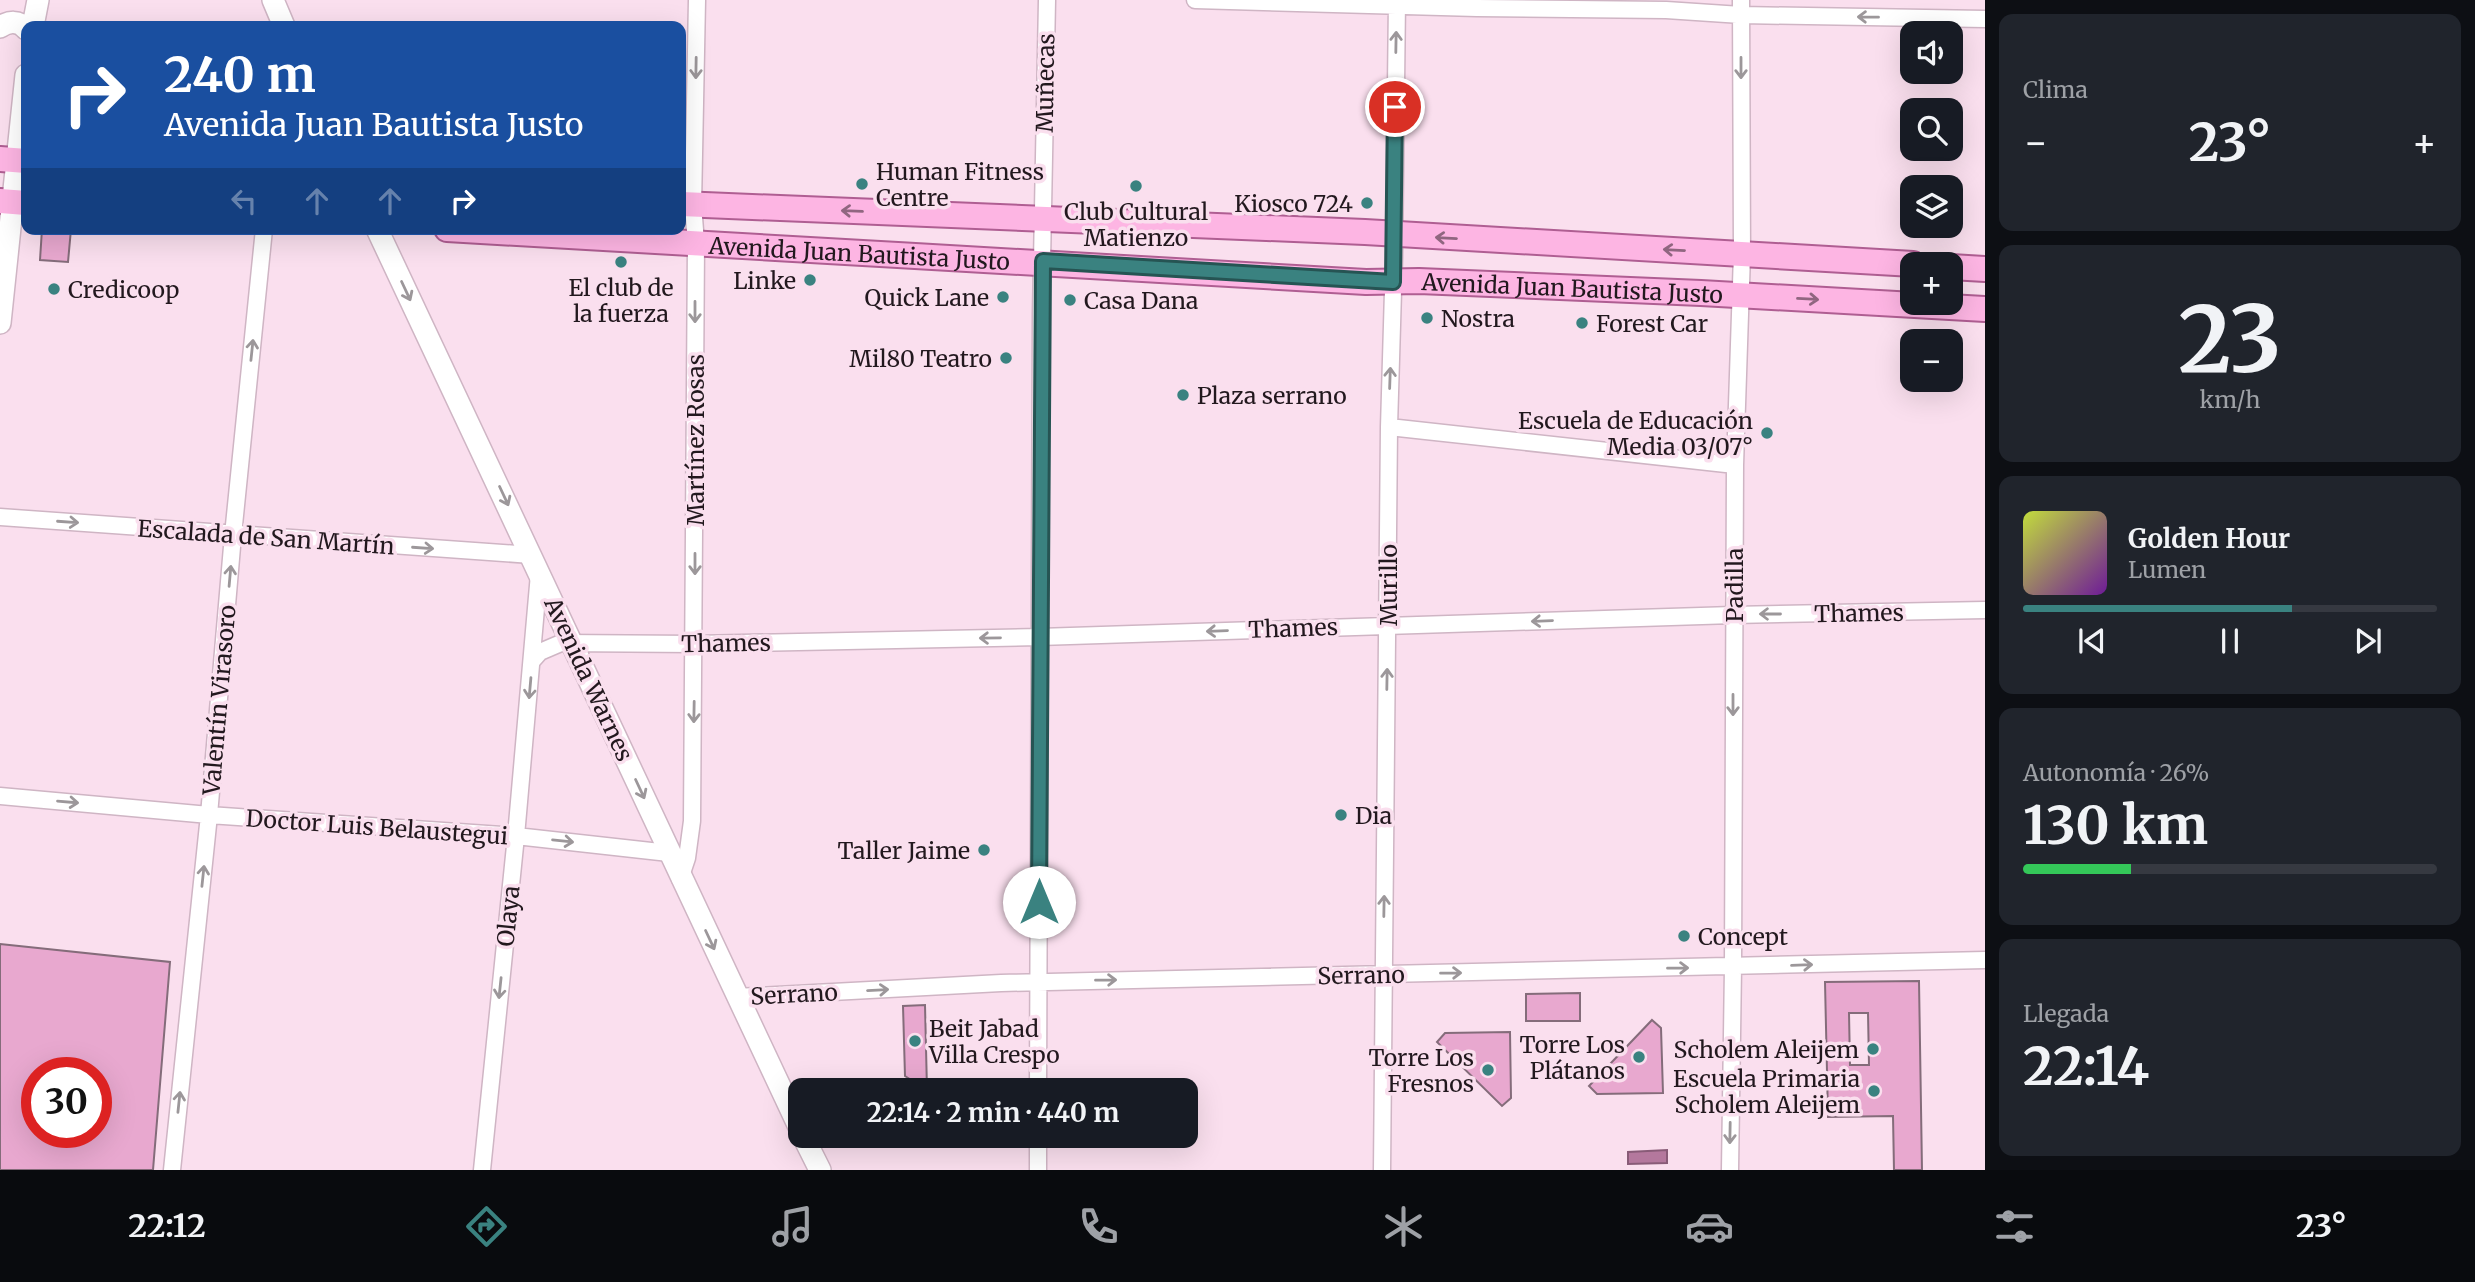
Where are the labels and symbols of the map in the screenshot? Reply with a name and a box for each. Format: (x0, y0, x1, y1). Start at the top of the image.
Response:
one-way arrow (1857, 10, 1880, 24)
one-way arrow (1389, 31, 1403, 54)
street label: Muñecas (1030, 33, 1060, 133)
one-way arrow (689, 56, 703, 79)
one-way arrow (1734, 56, 1748, 79)
pin (1365, 77, 1425, 137)
place label: Human Fitness Centre (876, 157, 1044, 212)
marker: Human Fitness Centre (854, 176, 870, 192)
marker: Club Cultural Matienzo (1128, 178, 1144, 194)
place label: Kiosco 724 (1234, 189, 1353, 218)
marker: Kiosco 724 (1359, 195, 1375, 211)
place label: Club Cultural Matienzo (1064, 197, 1208, 252)
one-way arrow (841, 205, 864, 218)
street label: Avenida Juan Bautista Justo (707, 230, 1011, 276)
one-way arrow (1435, 232, 1458, 245)
one-way arrow (1662, 244, 1685, 257)
marker: El club de la fuerza (613, 254, 629, 270)
place label: Linke (733, 266, 796, 295)
street label: Avenida Juan Bautista Justo (1420, 267, 1724, 309)
marker: Linke (802, 272, 818, 288)
place label: El club de la fuerza (568, 273, 674, 328)
place label: Credicoop (68, 275, 179, 304)
one-way arrow (400, 280, 413, 301)
marker: Credicoop (46, 281, 62, 297)
place label: Quick Lane (864, 283, 989, 312)
place label: Casa Dana (1084, 286, 1198, 315)
marker: Quick Lane (995, 289, 1011, 305)
marker: Casa Dana (1062, 292, 1078, 308)
one-way arrow (1797, 293, 1819, 306)
one-way arrow (689, 300, 702, 323)
place label: Nostra (1441, 304, 1515, 333)
place label: Forest Car (1596, 309, 1708, 338)
marker: Nostra (1419, 310, 1435, 326)
marker: Forest Car (1574, 315, 1590, 331)
one-way arrow (245, 339, 258, 361)
place label: Mil80 Teatro (849, 344, 992, 373)
marker: Mil80 Teatro (998, 350, 1014, 366)
street label: Martínez Rosas (681, 354, 710, 526)
one-way arrow (1384, 366, 1397, 389)
place label: Plaza serrano (1197, 381, 1347, 410)
marker: Plaza serrano (1175, 387, 1191, 403)
place label: Escuela de Educación Media 03/07° (1518, 406, 1753, 461)
marker: Escuela de Educación Media 03/07° (1759, 425, 1775, 441)
one-way arrow (498, 485, 511, 506)
street label: Escalada de San Martín (136, 514, 396, 560)
one-way arrow (56, 516, 79, 529)
one-way arrow (412, 541, 435, 554)
street label: Murillo (1374, 544, 1403, 626)
street label: Padilla (1720, 548, 1749, 622)
one-way arrow (688, 552, 702, 575)
one-way arrow (224, 565, 237, 588)
street label: Avenida Warnes (538, 592, 640, 766)
street label: Thames (1814, 598, 1904, 628)
street label: Valentín Virasoro (196, 604, 242, 797)
one-way arrow (1759, 607, 1782, 621)
street label: Thames (1248, 612, 1338, 644)
one-way arrow (1531, 614, 1554, 627)
one-way arrow (1206, 624, 1229, 638)
street label: Thames (681, 628, 771, 658)
one-way arrow (978, 631, 1001, 645)
one-way arrow (1381, 667, 1394, 690)
one-way arrow (523, 677, 536, 699)
one-way arrow (1726, 693, 1740, 716)
one-way arrow (687, 700, 701, 723)
one-way arrow (634, 778, 647, 799)
one-way arrow (56, 796, 79, 809)
place label: Dia (1355, 801, 1392, 830)
street label: Doctor Luis Belaustegui (245, 803, 509, 851)
marker: Dia (1333, 807, 1349, 823)
one-way arrow (552, 835, 574, 848)
place label: Taller Jaime (837, 836, 970, 865)
marker: Taller Jaime (976, 842, 992, 858)
one-way arrow (197, 865, 210, 888)
position arrow (1002, 865, 1076, 939)
street label: Olaya (490, 884, 526, 948)
one-way arrow (1377, 895, 1390, 918)
place label: Concept (1698, 922, 1788, 951)
marker: Concept (1676, 928, 1692, 944)
one-way arrow (704, 929, 717, 950)
one-way arrow (1790, 958, 1813, 972)
street label: Serrano (1317, 960, 1405, 990)
one-way arrow (1666, 961, 1689, 975)
one-way arrow (1439, 966, 1462, 979)
one-way arrow (1094, 974, 1117, 987)
one-way arrow (494, 976, 507, 999)
street label: Serrano (750, 977, 838, 1011)
one-way arrow (867, 983, 890, 996)
place label: Beit Jabad Villa Crespo (928, 1014, 1060, 1069)
place label: Torre Los Plátanos (1520, 1030, 1625, 1085)
marker: Beit Jabad Villa Crespo (907, 1033, 923, 1049)
place label: Scholem Aleijem (1674, 1035, 1859, 1064)
marker: Scholem Aleijem (1865, 1041, 1881, 1057)
place label: Torre Los Fresnos (1369, 1043, 1474, 1098)
marker: Torre Los Plátanos (1631, 1049, 1647, 1065)
speed limit sign: 30 (21, 1057, 112, 1148)
marker: Torre Los Fresnos (1480, 1062, 1496, 1078)
place label: Escuela Primaria Scholem Aleijem (1673, 1064, 1860, 1119)
marker: Escuela Primaria Scholem Aleijem (1866, 1083, 1882, 1099)
one-way arrow (173, 1091, 186, 1114)
one-way arrow (1724, 1121, 1737, 1144)

